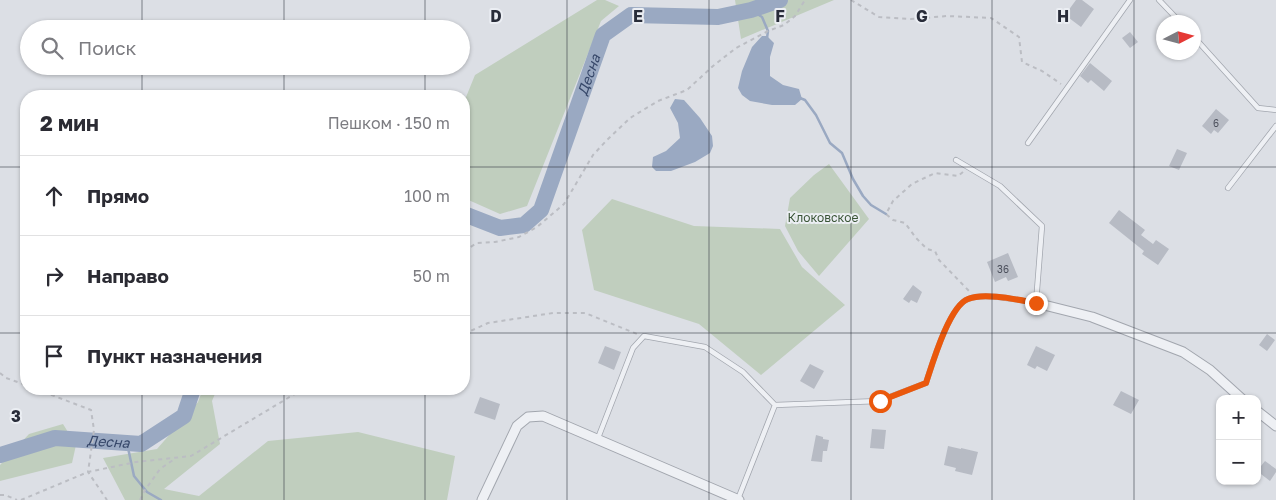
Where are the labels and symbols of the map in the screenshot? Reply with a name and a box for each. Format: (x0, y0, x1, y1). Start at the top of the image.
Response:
text: D (490, 6, 502, 26)
text: E (633, 6, 643, 26)
text: F (775, 6, 785, 26)
text: G (916, 6, 928, 26)
text: H (1057, 6, 1069, 26)
north arrow (1156, 15, 1201, 60)
water label: Десна (573, 51, 604, 98)
house number: 6 (1213, 117, 1219, 129)
park label: Клоковское (788, 210, 858, 225)
house number: 36 (997, 263, 1009, 275)
route end (1025, 292, 1048, 315)
route start (869, 390, 892, 413)
text: 3 (11, 406, 21, 426)
water label: Десна (86, 431, 131, 451)

